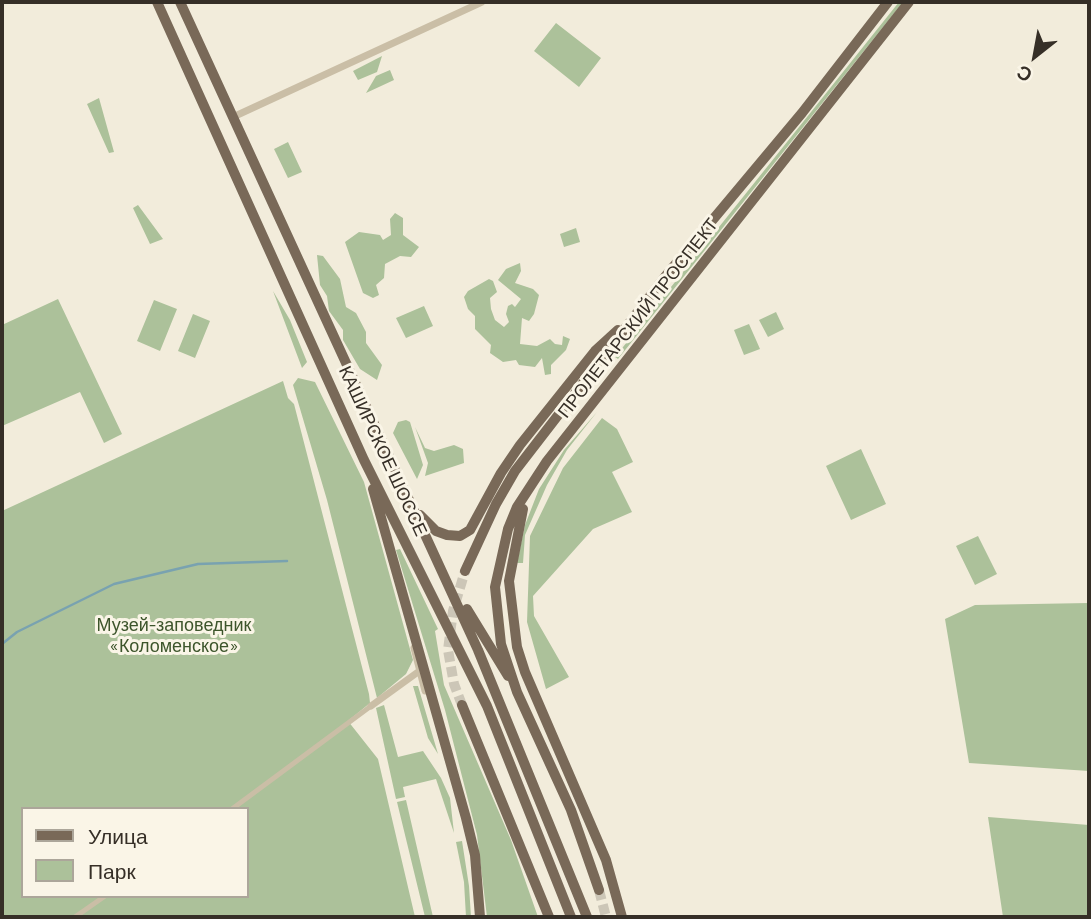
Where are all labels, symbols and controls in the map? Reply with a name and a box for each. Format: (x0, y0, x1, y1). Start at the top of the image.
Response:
north arrow (1000, 21, 1070, 91)
text: С (1012, 61, 1036, 88)
street label: ПРОЛЕТАРСКИЙ ПРОСПЕКТ (553, 214, 723, 422)
street label: КАШИРСКОЕ ШОССЕ (334, 363, 432, 539)
park label: Музей-заповедник «Коломенское» (97, 614, 251, 656)
legend (21, 807, 248, 898)
text: Улица (88, 823, 148, 848)
text: Парк (88, 858, 136, 883)

